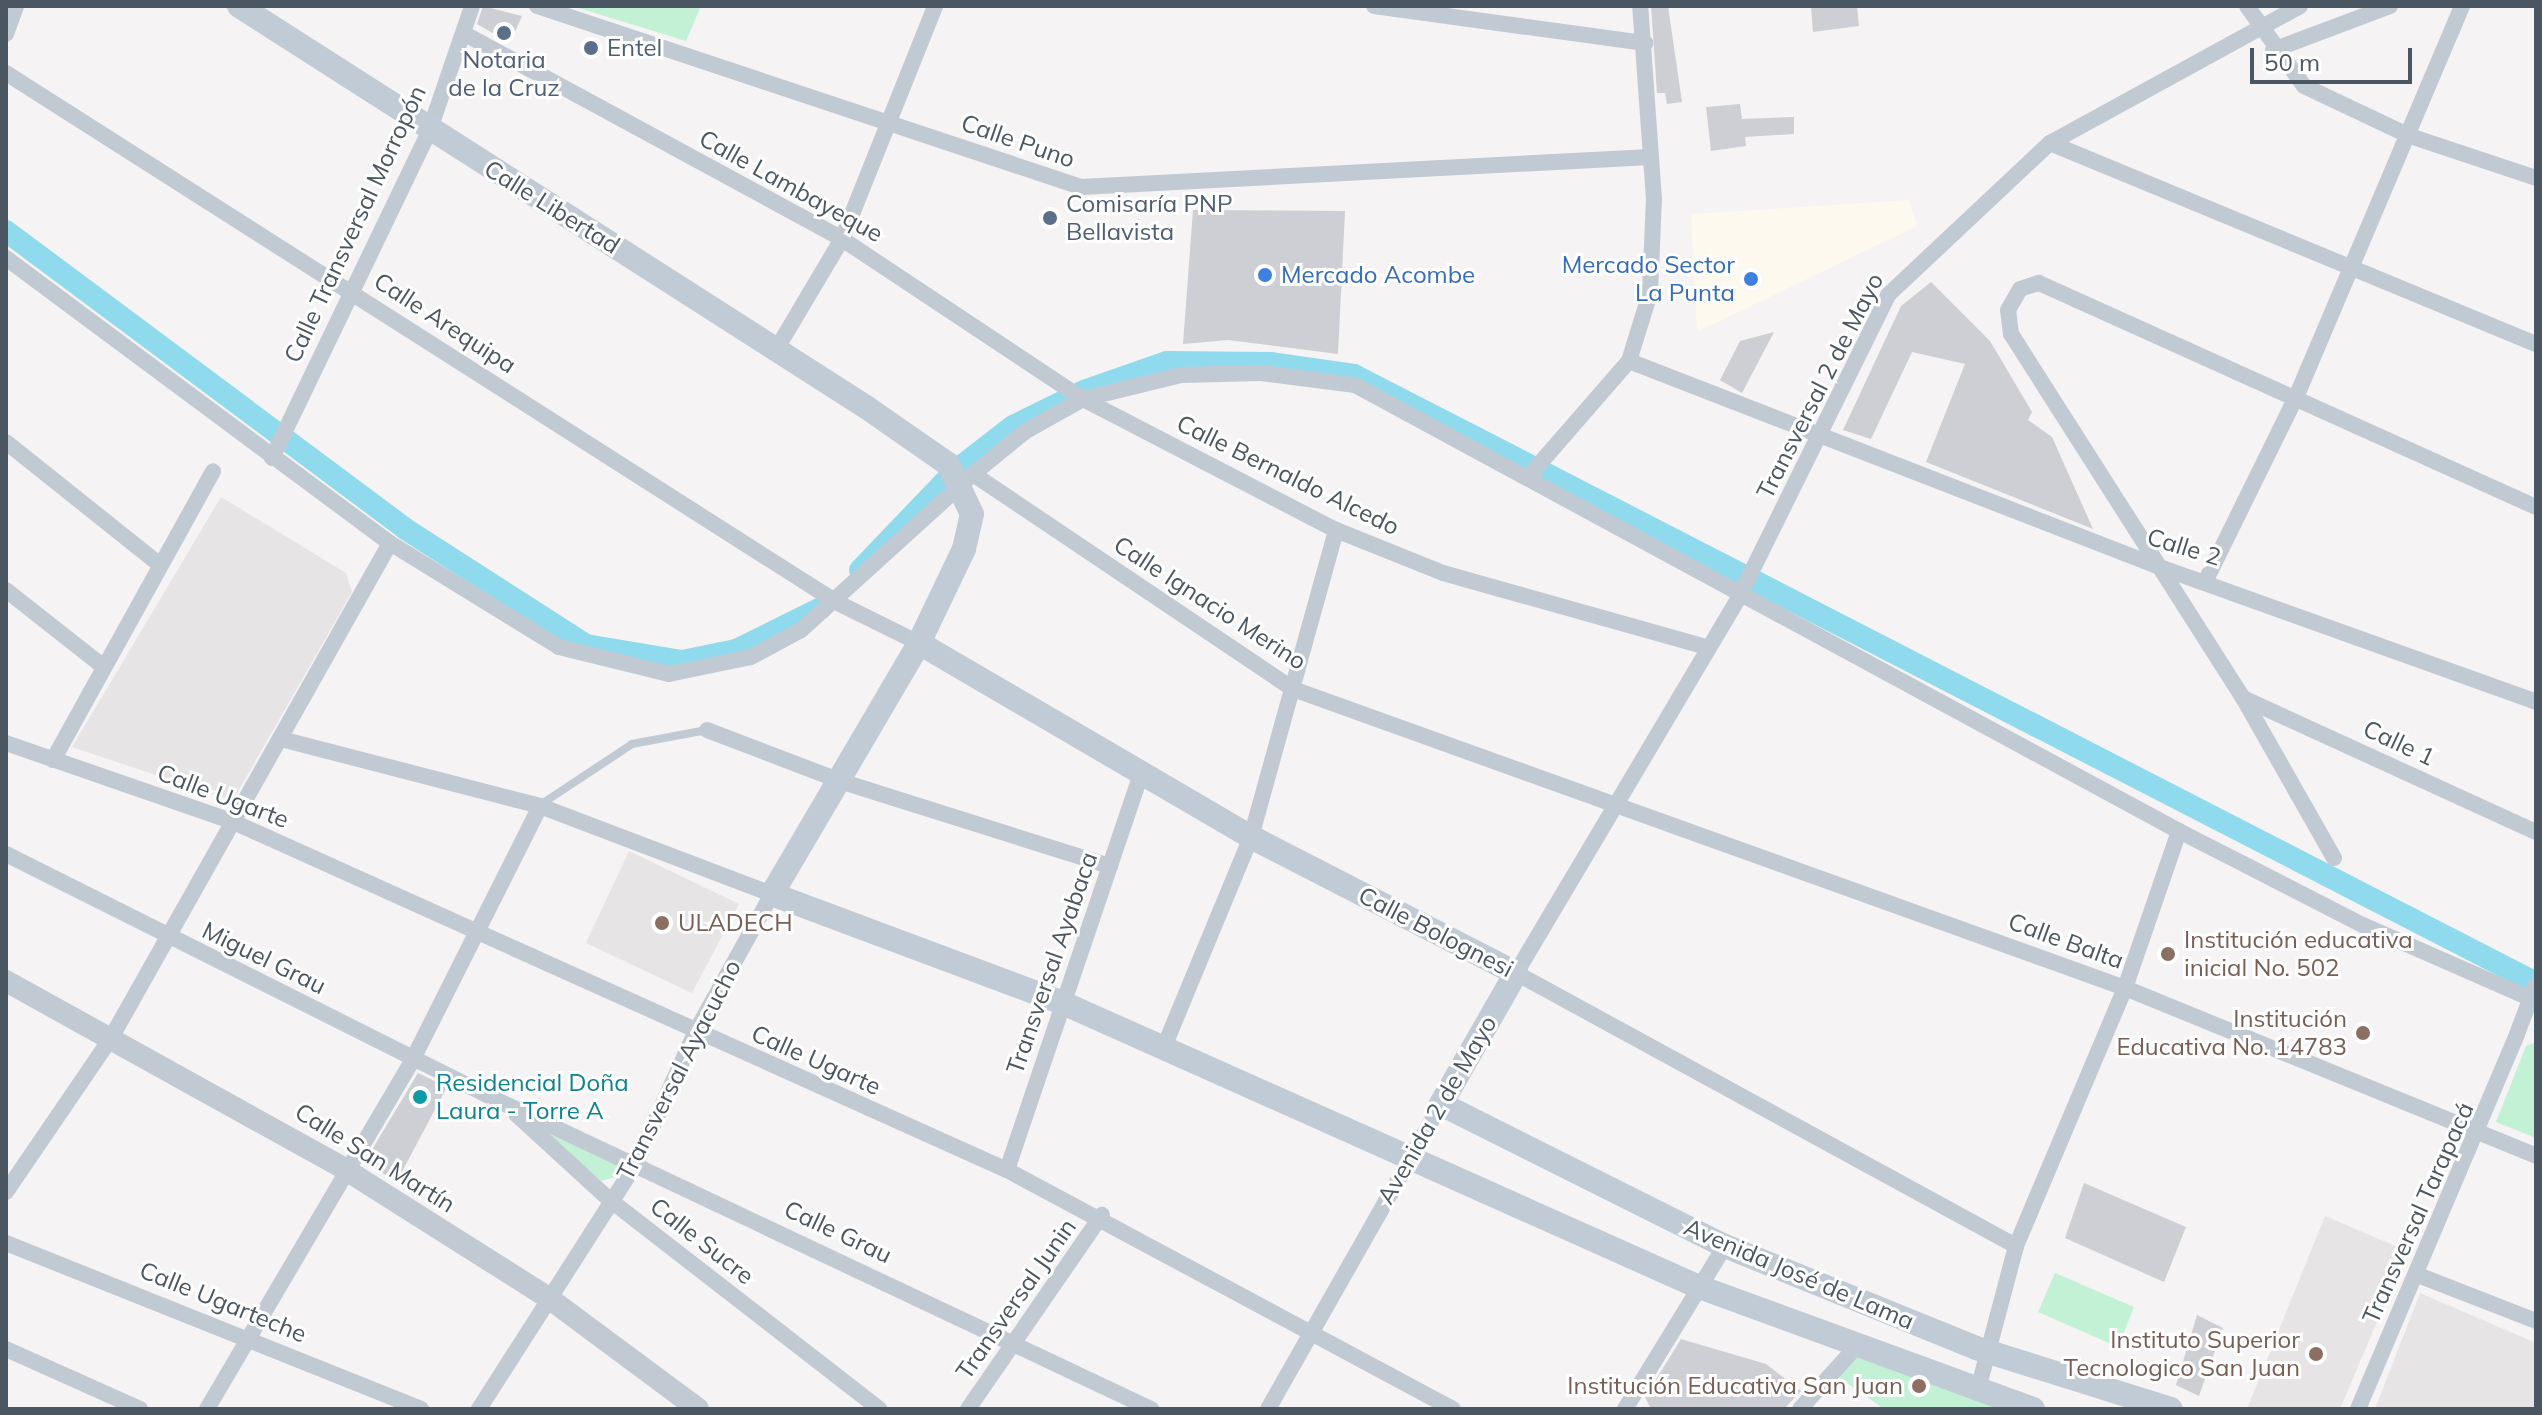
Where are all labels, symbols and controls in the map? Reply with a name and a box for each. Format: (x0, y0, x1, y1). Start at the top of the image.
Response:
marker: Notaria de la Cruz (495, 24, 513, 42)
scale bar (2254, 32, 2416, 82)
place label: Entel (607, 34, 662, 62)
marker: Entel (582, 39, 600, 57)
place label: Notaria de la Cruz (448, 46, 560, 102)
text: 50 m (2264, 47, 2320, 77)
street label: Calle Transversal Morropón (278, 81, 432, 367)
street label: Calle Puno (957, 108, 1079, 174)
street label: Calle Lambayeque (694, 124, 888, 248)
street label: Calle Libertad (479, 154, 625, 260)
place label: Comisaría PNP Bellavista (1066, 190, 1233, 246)
marker: Comisaría PNP Bellavista (1041, 209, 1059, 227)
place label: Mercado Sector La Punta (1562, 251, 1735, 307)
place label: Mercado Acombe (1281, 261, 1475, 289)
street label: Calle Arequipa (369, 266, 521, 380)
marker: Mercado Acombe (1256, 266, 1274, 284)
street label: Transversal 2 de Mayo (1751, 268, 1889, 504)
marker: Mercado Sector La Punta (1742, 270, 1760, 288)
street label: Calle Bernaldo Alcedo (1172, 409, 1404, 541)
street label: Calle 2 (2144, 522, 2224, 572)
street label: Calle Ignacio Merino (1108, 530, 1312, 676)
street label: Calle 1 (2359, 714, 2439, 772)
street label: Calle Ugarte (153, 758, 293, 834)
street label: Transversal Ayabaca (1000, 848, 1104, 1078)
street label: Calle Bolognesi (1354, 881, 1518, 983)
street label: Calle Balta (2005, 907, 2127, 975)
place label: ULADECH (678, 909, 793, 937)
marker: ULADECH (653, 914, 671, 932)
street label: Miguel Grau (197, 916, 331, 1000)
place label: Institución educativa inicial No. 502 (2184, 926, 2413, 982)
marker: Institución educativa inicial No. 502 (2159, 945, 2177, 963)
street label: Transversal Ayacucho (611, 955, 747, 1185)
place label: Institución Educativa No. 14783 (2116, 1005, 2347, 1061)
street label: Avenida 2 de Mayo (1371, 1011, 1503, 1209)
street label: Calle Ugarte (747, 1019, 885, 1101)
marker: Institución Educativa No. 14783 (2354, 1024, 2372, 1042)
place label: Residencial Doña Laura - Torre A (436, 1069, 629, 1125)
marker: Residencial Doña Laura - Torre A (411, 1088, 429, 1106)
street label: Calle San Martín (290, 1097, 460, 1219)
street label: Transversal Tarapacá (2356, 1098, 2480, 1328)
street label: Calle Sucre (644, 1192, 760, 1290)
street label: Calle Grau (780, 1195, 896, 1269)
street label: Avenida José de Lama (1680, 1212, 1918, 1336)
street label: Transversal Junin (950, 1213, 1082, 1385)
street label: Calle Ugarteche (135, 1255, 311, 1349)
place label: Instituto Superior Tecnologico San Juan (2064, 1326, 2300, 1382)
marker: Instituto Superior Tecnologico San Juan (2307, 1345, 2325, 1363)
place label: Institución Educativa San Juan (1567, 1372, 1903, 1400)
marker: Institución Educativa San Juan (1910, 1377, 1928, 1395)

